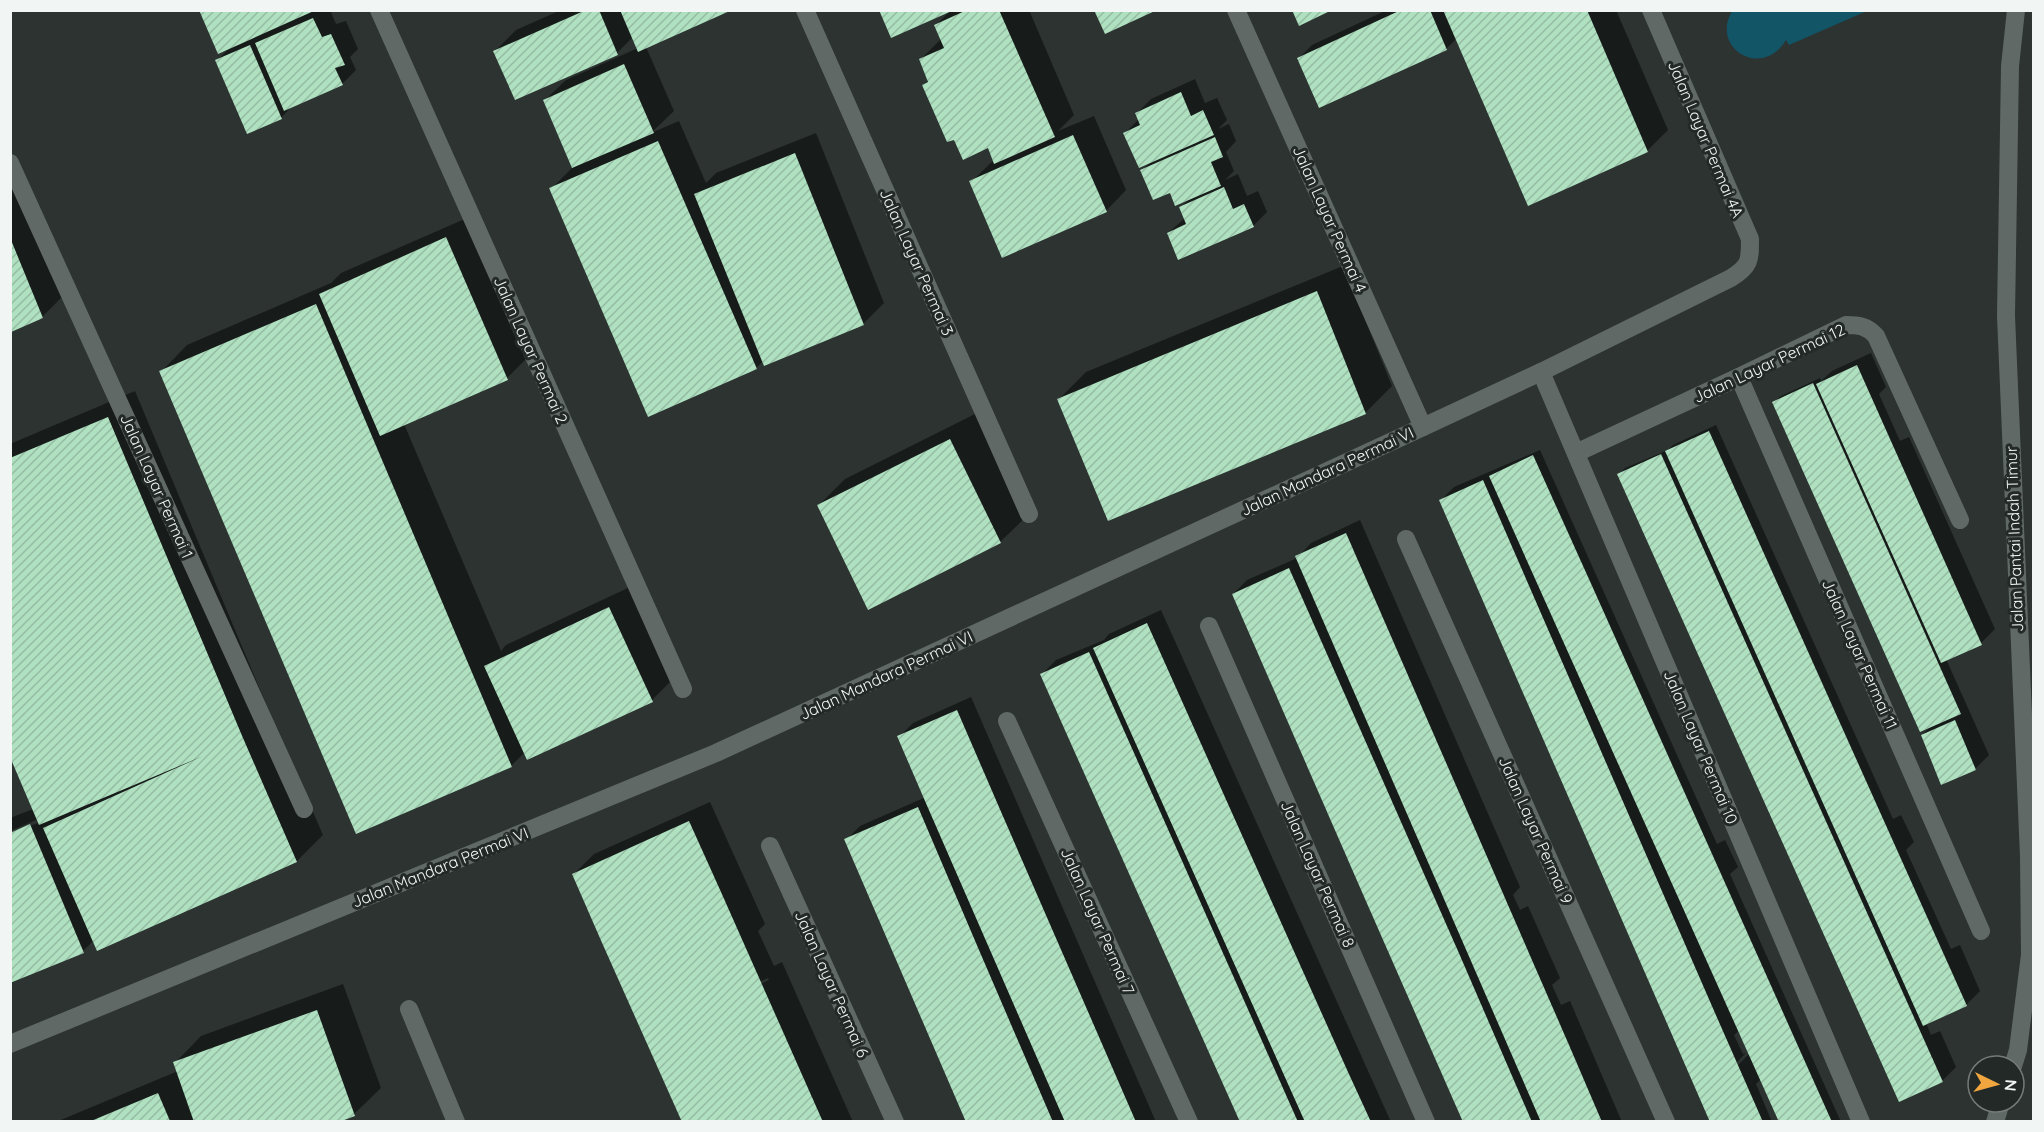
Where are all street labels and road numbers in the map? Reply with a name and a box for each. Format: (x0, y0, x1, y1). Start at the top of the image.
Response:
street label: Jalan Layar Permai 4A (1664, 57, 1748, 221)
street label: Jalan Layar Permai 4 (1289, 143, 1371, 295)
street label: Jalan Layar Permai 3 (876, 186, 958, 338)
street label: Jalan Layar Permai 2 (490, 273, 572, 427)
street label: Jalan Layar Permai 12 (1690, 319, 1848, 407)
street label: Jalan Layar Permai 1 (116, 411, 198, 561)
street label: Jalan Mandara Permai VI (1237, 422, 1417, 520)
street label: Jalan Pantai Indah Timur (2001, 446, 2027, 632)
street label: Jalan Layar Permai 11 (1818, 576, 1902, 732)
street label: Jalan Mandara Permai VI (796, 626, 976, 724)
street label: Jalan Layar Permai 10 (1659, 667, 1743, 827)
street label: Jalan Layar Permai 9 (1495, 753, 1577, 907)
street label: Jalan Layar Permai 8 (1277, 797, 1359, 951)
street label: Jalan Mandara Permai VI (349, 822, 531, 912)
street label: Jalan Layar Permai 7 (1057, 845, 1139, 997)
street label: Jalan Layar Permai 6 (791, 907, 874, 1061)

